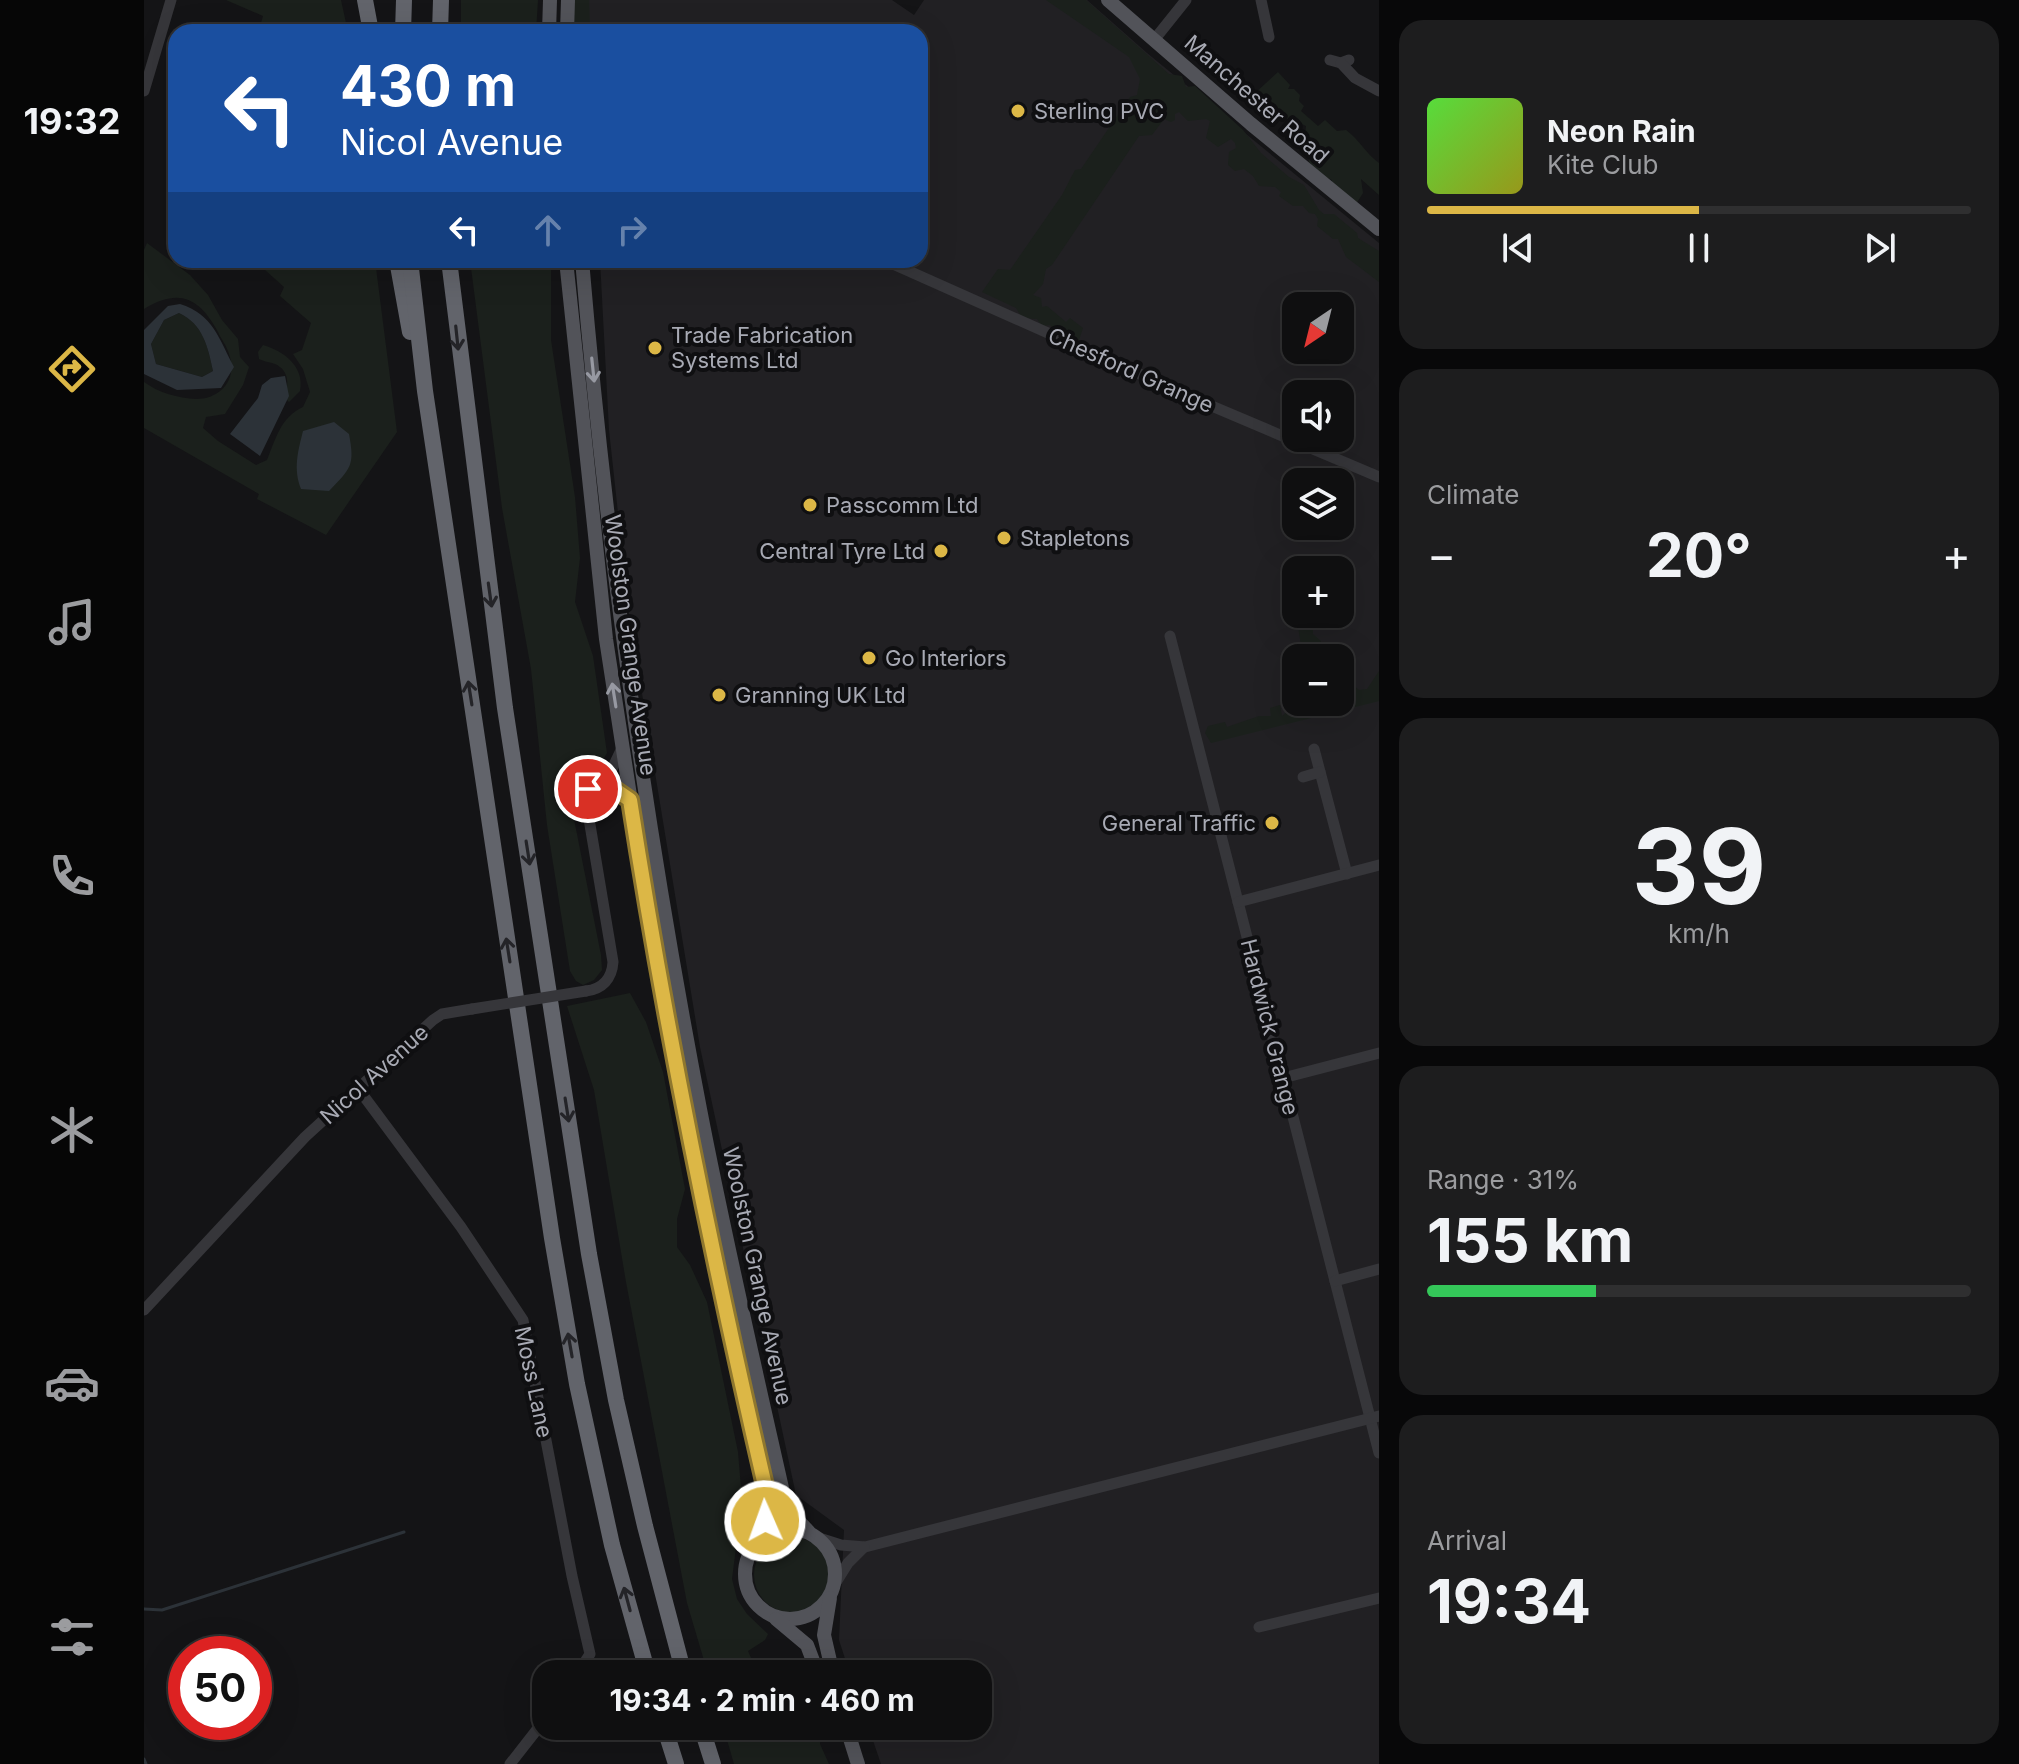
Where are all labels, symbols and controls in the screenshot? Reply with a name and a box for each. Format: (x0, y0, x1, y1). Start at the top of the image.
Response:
street label: Manchester Road (1180, 29, 1334, 169)
text: 430 m (340, 52, 516, 120)
icon: left (208, 56, 312, 160)
place label: Sterling PVC (1034, 98, 1164, 124)
text: 19:32 (24, 99, 120, 143)
marker: Sterling PVC (1009, 102, 1027, 120)
text: Neon Rain (1547, 113, 1696, 149)
text: Nicol Avenue (340, 120, 563, 164)
text: Kite Club (1547, 149, 1658, 180)
icon: left (442, 208, 486, 252)
icon: ahead (526, 208, 570, 252)
icon: right (610, 208, 654, 252)
icon: previous (1496, 226, 1540, 270)
icon: pause (1677, 226, 1721, 270)
icon: next (1858, 226, 1902, 270)
north arrow (1282, 292, 1354, 364)
map controls (1282, 292, 1354, 716)
place label: Trade Fabrication Systems Ltd (671, 322, 853, 373)
street label: Chesford Grange (1044, 322, 1218, 418)
one-way arrow (450, 324, 465, 350)
marker: Trade Fabrication Systems Ltd (646, 339, 664, 357)
icon: directions (44, 341, 100, 397)
one-way arrow (585, 356, 600, 383)
button: sound (1282, 380, 1354, 452)
button: layers (1282, 468, 1354, 540)
text: Climate (1427, 479, 1519, 510)
place label: Passcomm Ltd (826, 492, 979, 518)
marker: Passcomm Ltd (801, 496, 819, 514)
street label: Woolston Grange Avenue (600, 513, 662, 777)
text: 20° (1646, 519, 1752, 591)
place label: Stapletons (1020, 525, 1130, 551)
text: − (1427, 528, 1456, 582)
text: + (1942, 528, 1971, 582)
marker: Stapletons (995, 529, 1013, 547)
place label: Central Tyre Ltd (759, 538, 925, 564)
marker: Central Tyre Ltd (932, 542, 950, 560)
button: + (1282, 556, 1354, 628)
one-way arrow (483, 582, 498, 608)
icon: music (44, 594, 100, 650)
button: − (1282, 644, 1354, 716)
place label: Go Interiors (885, 645, 1007, 671)
marker: Go Interiors (860, 649, 878, 667)
one-way arrow (462, 681, 477, 706)
place label: Granning UK Ltd (735, 682, 906, 708)
one-way arrow (606, 683, 621, 708)
marker: Granning UK Ltd (710, 686, 728, 704)
pin (554, 755, 622, 823)
icon: arrive (566, 767, 610, 811)
text: 39 (1632, 803, 1766, 929)
place label: General Traffic (1102, 810, 1256, 836)
marker: General Traffic (1263, 814, 1281, 832)
one-way arrow (521, 840, 536, 865)
icon: phone (44, 848, 100, 904)
text: km/h (1668, 918, 1730, 949)
street label: Hardwick Grange (1236, 936, 1304, 1118)
one-way arrow (500, 938, 515, 963)
street label: Nicol Avenue (315, 1019, 433, 1129)
one-way arrow (560, 1097, 575, 1122)
icon: climate (44, 1102, 100, 1158)
street label: Woolston Grange Avenue (718, 1145, 798, 1407)
text: Range · 31% (1427, 1164, 1579, 1195)
text: 155 km (1427, 1204, 1633, 1276)
street label: Moss Lane (510, 1324, 558, 1440)
one-way arrow (562, 1333, 577, 1358)
icon: car (44, 1355, 100, 1411)
position arrow (723, 1479, 807, 1563)
text: Arrival (1427, 1525, 1507, 1556)
text: 19:34 (1427, 1565, 1591, 1637)
one-way arrow (619, 1586, 634, 1612)
icon: filters (44, 1609, 100, 1665)
speed limit sign: 50 (168, 1636, 272, 1740)
text: 19:34 · 2 min · 460 m (609, 1682, 915, 1718)

